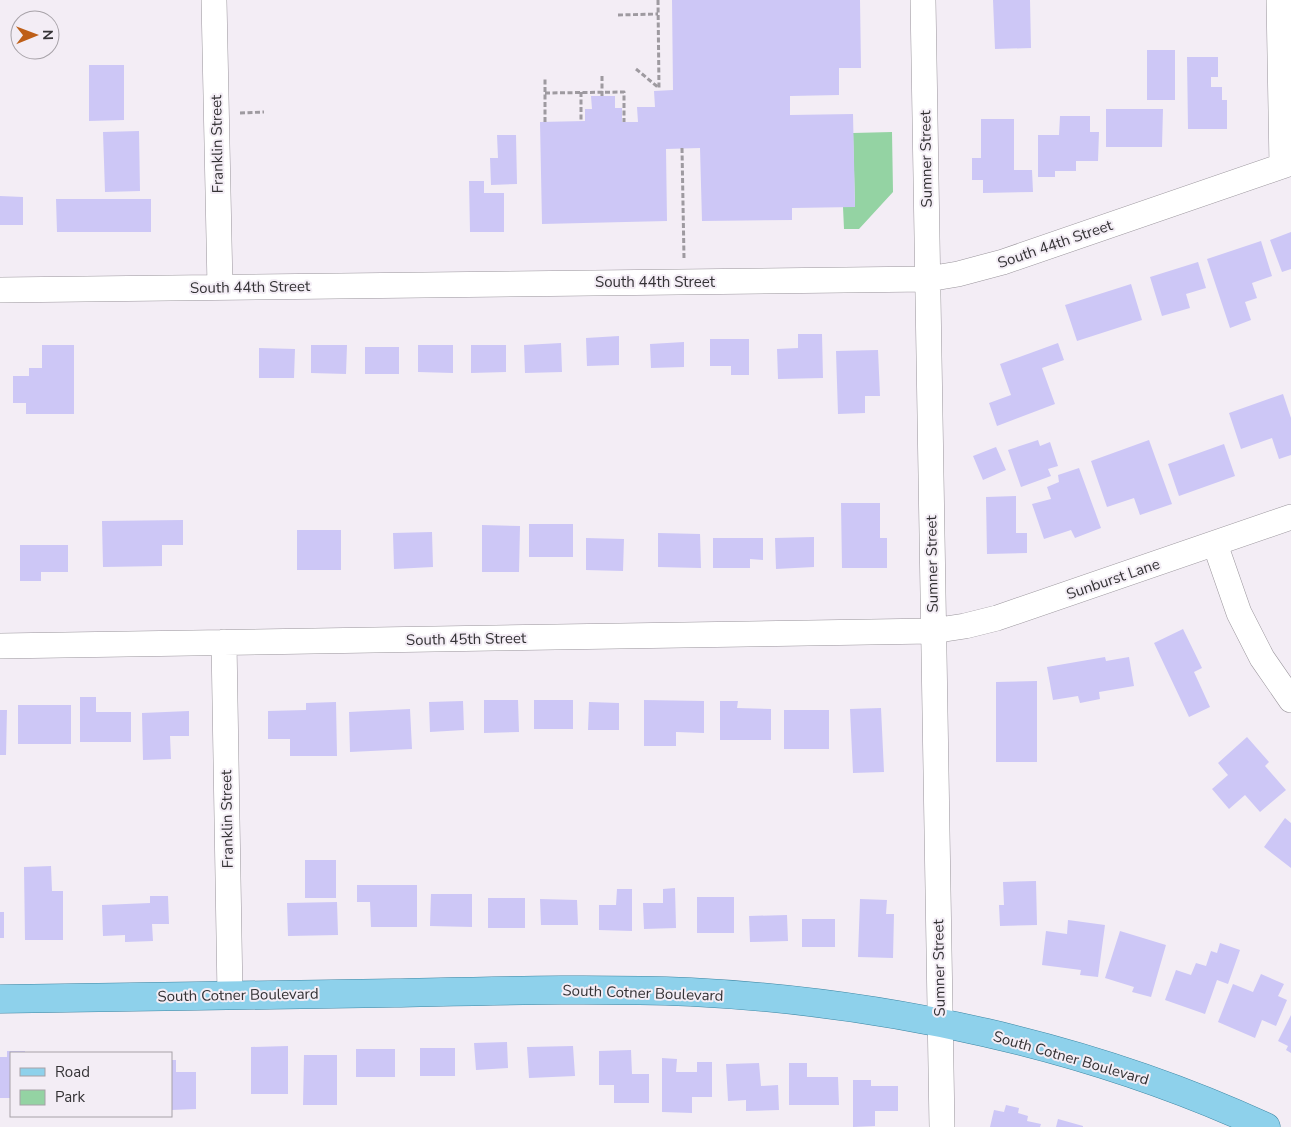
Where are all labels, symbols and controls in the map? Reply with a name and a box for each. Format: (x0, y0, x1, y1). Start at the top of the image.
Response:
north arrow (10, 10, 60, 60)
text: N (38, 29, 57, 40)
street label: Franklin Street (206, 94, 228, 193)
street label: Sumner Street (915, 110, 937, 208)
street label: South 44th Street (995, 215, 1116, 273)
street label: South 44th Street (595, 272, 716, 292)
street label: South 44th Street (190, 276, 311, 298)
street label: Sumner Street (921, 515, 943, 613)
street label: Sunburst Lane (1064, 554, 1162, 604)
street label: South 45th Street (406, 628, 527, 650)
street label: Franklin Street (216, 769, 238, 868)
street label: Sumner Street (928, 919, 950, 1017)
street label: South Cotner Boulevard (562, 980, 724, 1006)
street label: South Cotner Boulevard (157, 984, 319, 1006)
street label: South Cotner Boulevard (991, 1026, 1151, 1090)
legend (10, 1052, 172, 1117)
text: Road (55, 1062, 90, 1082)
text: Park (55, 1087, 85, 1107)

